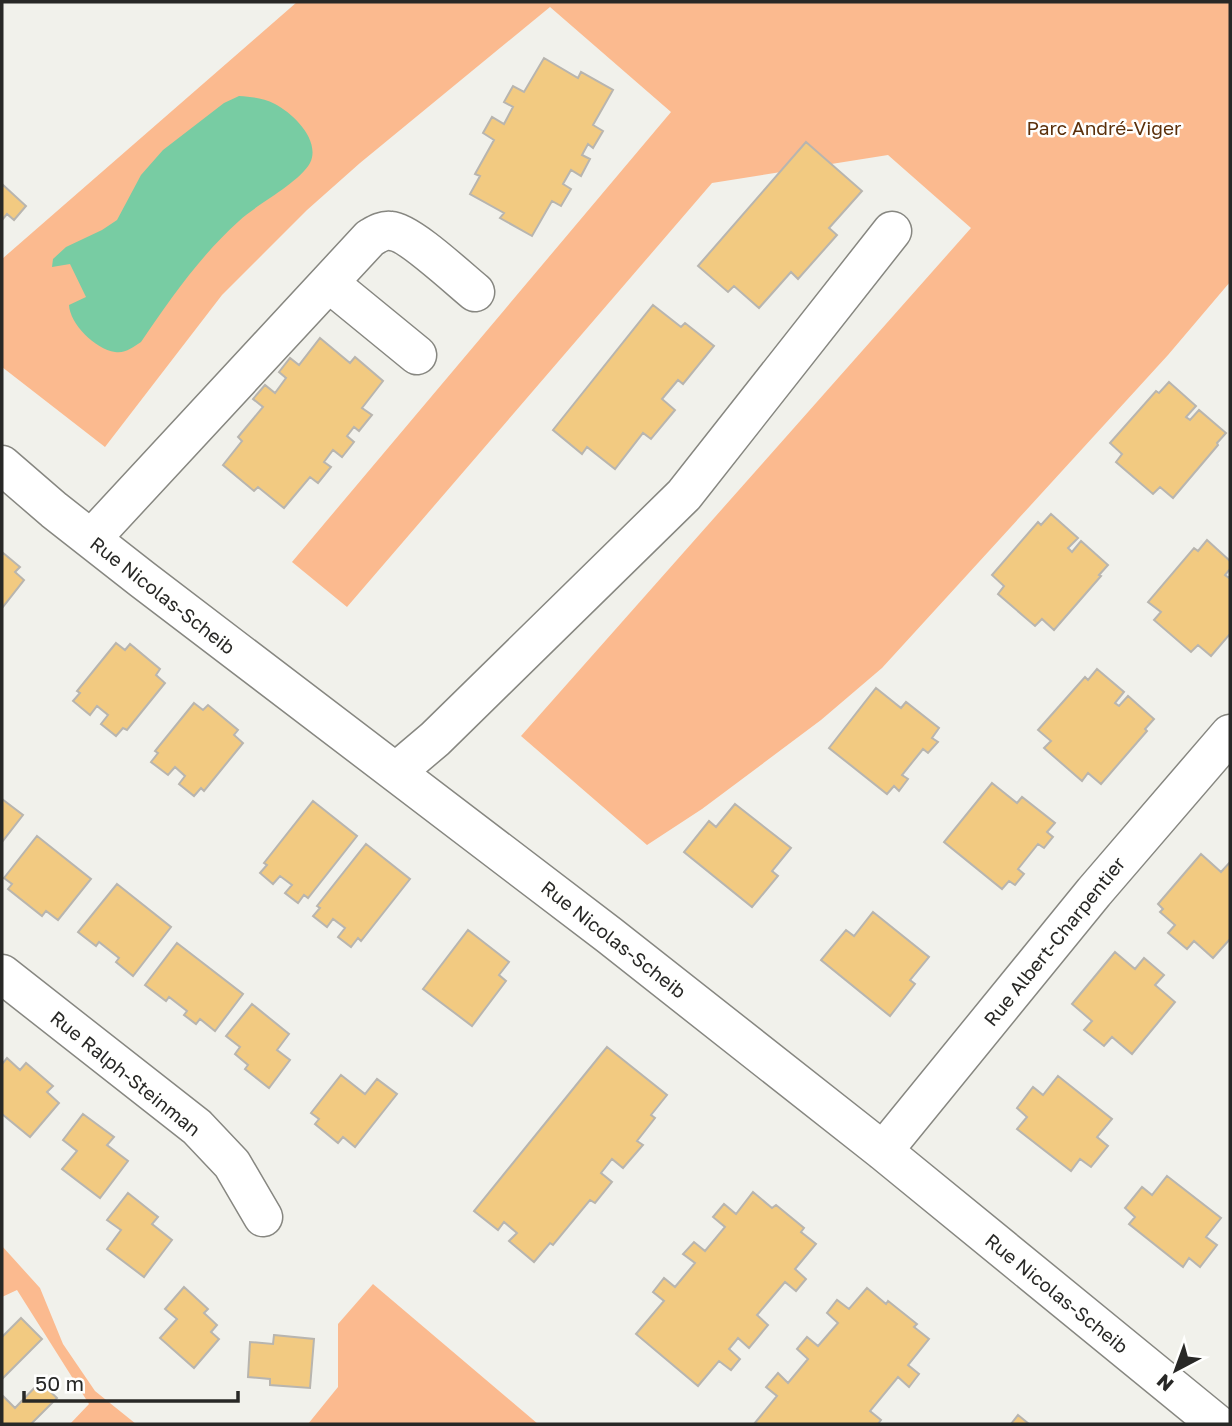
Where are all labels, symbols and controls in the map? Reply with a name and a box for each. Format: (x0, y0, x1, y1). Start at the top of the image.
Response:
park label: Parc André-Viger (1027, 116, 1182, 139)
street label: Rue Nicolas-Scheib (86, 531, 240, 659)
street label: Rue Albert-Charpentier (979, 851, 1130, 1030)
street label: Rue Nicolas-Scheib (537, 875, 691, 1003)
street label: Rue Ralph-Steinman (46, 1005, 206, 1141)
street label: Rue Nicolas-Scheib (981, 1228, 1133, 1358)
north arrow (1141, 1335, 1211, 1405)
scale bar (24, 1360, 238, 1404)
text: 50 m (35, 1370, 84, 1396)
text: N (1152, 1370, 1178, 1397)

